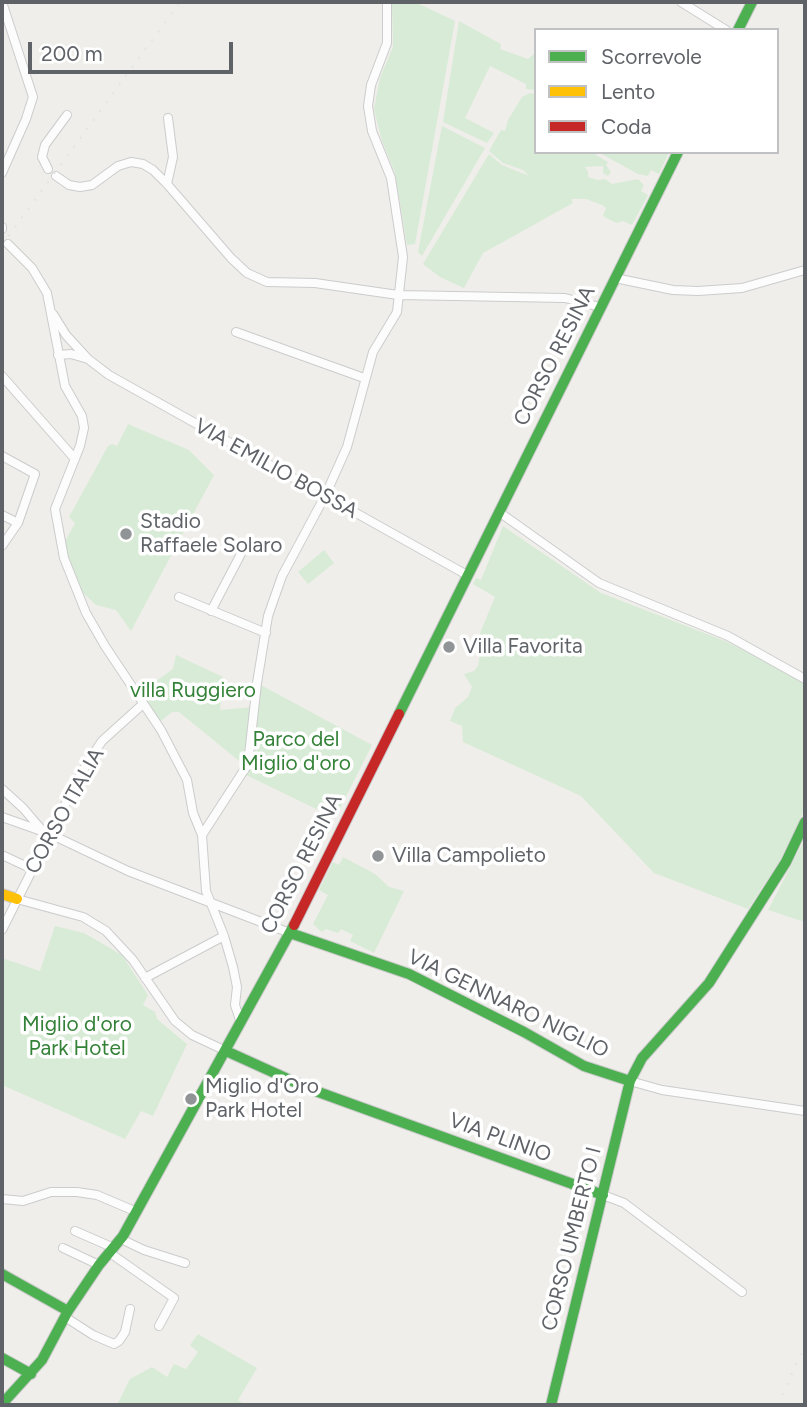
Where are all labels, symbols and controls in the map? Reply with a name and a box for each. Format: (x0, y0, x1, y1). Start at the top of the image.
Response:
scale bar (32, 28, 236, 72)
legend (534, 28, 779, 154)
text: 200 m (41, 41, 103, 66)
text: Scorrevole (601, 44, 702, 69)
text: Lento (601, 79, 655, 104)
text: Coda (601, 114, 651, 139)
street label: CORSO RESINA (509, 282, 601, 430)
street label: VIA EMILIO BOSSA (190, 414, 362, 524)
place label: Stadio Raffaele Solaro (140, 509, 282, 559)
marker: Stadio Raffaele Solaro (118, 526, 134, 542)
place label: Villa Favorita (463, 634, 583, 660)
marker: Villa Favorita (441, 639, 457, 655)
park label: villa Ruggiero (130, 678, 256, 704)
park label: Parco del Miglio d'oro (241, 727, 351, 777)
street label: CORSO ITALIA (20, 744, 110, 878)
street label: CORSO RESINA (256, 790, 348, 938)
place label: Villa Campolieto (392, 843, 546, 869)
marker: Villa Campolieto (370, 848, 386, 864)
street label: VIA GENNARO NIGLIO (404, 944, 612, 1064)
park label: Miglio d'oro Park Hotel (22, 1012, 132, 1062)
place label: Miglio d'Oro Park Hotel (205, 1074, 319, 1124)
marker: Miglio d'Oro Park Hotel (183, 1091, 199, 1107)
street label: VIA PLINIO (446, 1108, 554, 1168)
street label: CORSO UMBERTO I (537, 1144, 607, 1334)

